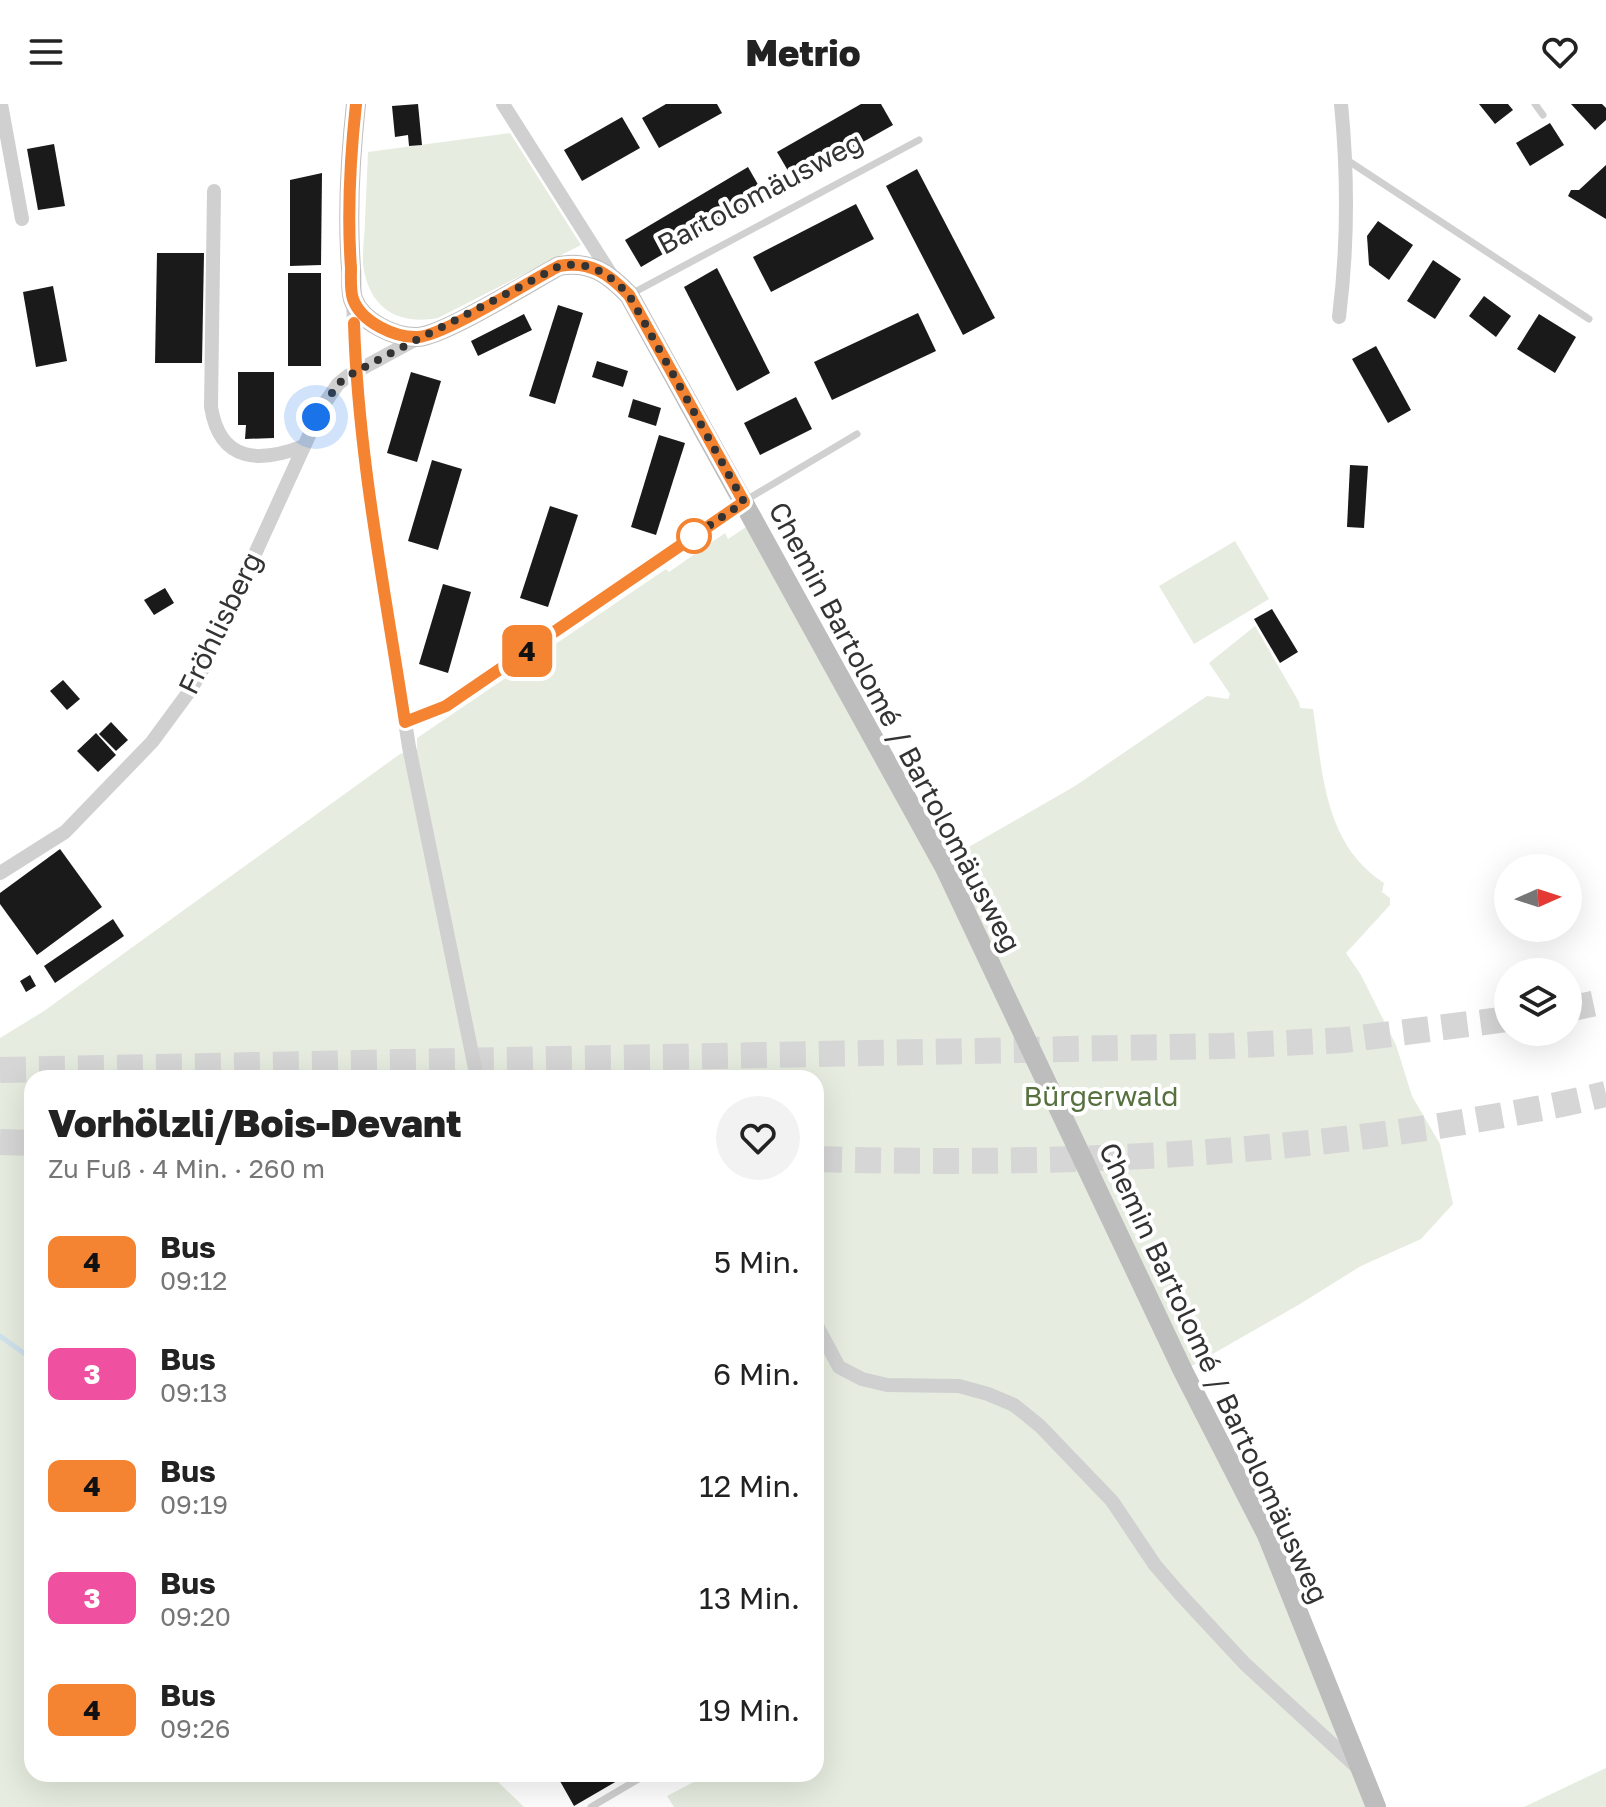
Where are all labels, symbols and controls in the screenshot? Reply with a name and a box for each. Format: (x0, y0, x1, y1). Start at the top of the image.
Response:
icon: menu (24, 30, 68, 74)
icon: heart (1538, 30, 1582, 74)
text: Metrio (746, 31, 860, 74)
street label: Bartolomäusweg (651, 125, 868, 261)
your location (296, 397, 336, 437)
street label: Chemin Bartolomé / Bartolomäusweg (762, 496, 1029, 957)
unlabelled marker (677, 519, 711, 553)
street label: Fröhlisberg (171, 546, 268, 699)
line badge: 4 (501, 625, 553, 677)
text: 4 (518, 634, 536, 667)
north arrow (1494, 854, 1582, 942)
map controls (1494, 854, 1582, 1046)
button: layers (1494, 958, 1582, 1046)
park label: Bürgerwald (1023, 1079, 1179, 1112)
button: heart (716, 1096, 800, 1180)
text: Vorhölzli/Bois-Devant (48, 1100, 462, 1145)
street label: Chemin Bartolomé / Bartolomäusweg (1093, 1137, 1336, 1609)
text: Zu Fuß · 4 Min. · 260 m (48, 1153, 325, 1184)
text: Bus (160, 1229, 216, 1265)
text: 5 Min. (714, 1244, 800, 1280)
text: 4 (83, 1245, 101, 1278)
text: 09:12 (160, 1265, 227, 1296)
text: Bus (160, 1341, 216, 1377)
text: 6 Min. (713, 1356, 800, 1392)
text: 3 (83, 1357, 101, 1390)
text: 09:13 (160, 1377, 227, 1408)
text: Bus (160, 1453, 216, 1489)
text: 12 Min. (699, 1468, 800, 1504)
text: 4 (83, 1469, 101, 1502)
text: 09:19 (160, 1489, 228, 1520)
text: Bus (160, 1565, 216, 1601)
text: 13 Min. (699, 1580, 800, 1616)
text: 3 (83, 1581, 101, 1614)
text: 09:20 (160, 1601, 231, 1632)
text: Bus (160, 1677, 216, 1713)
text: 19 Min. (699, 1692, 800, 1728)
text: 4 (83, 1693, 101, 1726)
text: 09:26 (160, 1713, 230, 1744)

